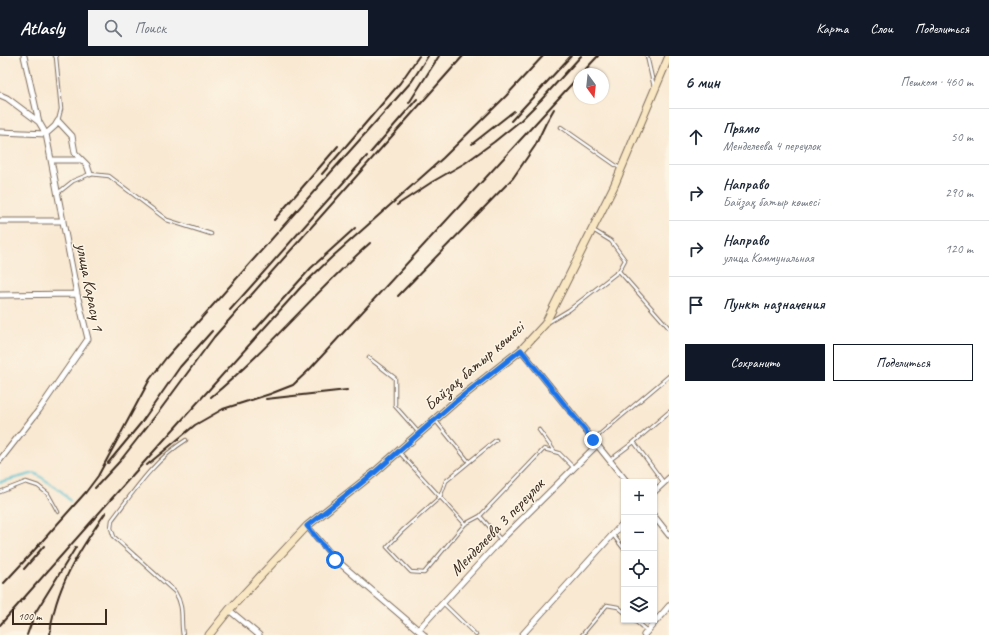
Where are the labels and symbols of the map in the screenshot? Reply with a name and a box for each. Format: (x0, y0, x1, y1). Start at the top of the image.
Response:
north arrow (573, 68, 609, 104)
street label: улица Карасу 1 (71, 240, 109, 334)
street label: Байзақ батыр көшесі (420, 316, 530, 416)
route end (584, 431, 602, 449)
street label: Менделеева 3 переулок (445, 473, 550, 580)
route start (326, 551, 344, 569)
scale bar (12, 607, 107, 626)

